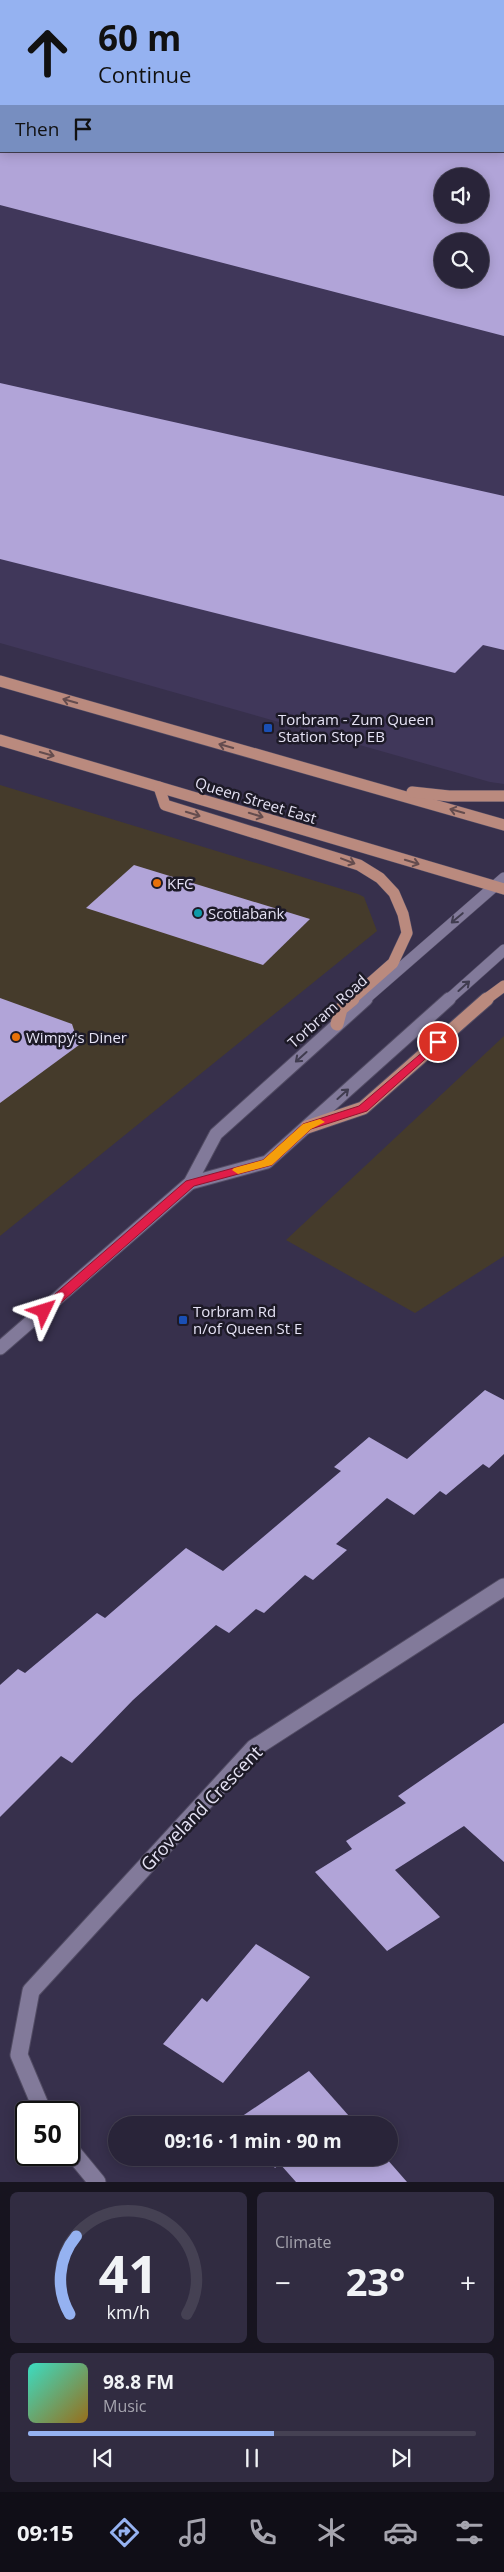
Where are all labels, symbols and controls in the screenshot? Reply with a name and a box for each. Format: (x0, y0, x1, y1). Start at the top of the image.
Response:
text: 60 m (98, 14, 181, 61)
icon: ahead (15, 20, 80, 85)
text: Continue (98, 59, 191, 89)
icon: arrive (69, 115, 97, 143)
text: Then (15, 116, 59, 142)
map controls (434, 168, 489, 288)
button: sound (434, 168, 489, 223)
button: search (434, 233, 489, 288)
one-way arrow (63, 696, 79, 705)
place label: Torbram - Zum Queen Station Stop EB (278, 709, 434, 746)
marker: Torbram - Zum Queen Station Stop EB (262, 722, 274, 734)
one-way arrow (219, 741, 235, 750)
one-way arrow (38, 749, 54, 759)
street label: Queen Street East (193, 772, 319, 828)
one-way arrow (450, 806, 466, 816)
one-way arrow (184, 809, 200, 819)
one-way arrow (248, 811, 264, 821)
one-way arrow (340, 857, 355, 866)
one-way arrow (404, 857, 420, 867)
place label: KFC (167, 873, 193, 893)
marker: KFC (151, 877, 163, 889)
place label: Scotiabank (208, 903, 285, 923)
marker: Scotiabank (192, 907, 204, 919)
one-way arrow (451, 912, 464, 923)
street label: Torbram Road (283, 970, 371, 1052)
one-way arrow (458, 980, 471, 992)
pin (417, 1021, 459, 1063)
place label: Wimpy's Diner (26, 1027, 127, 1047)
icon: arrive (424, 1028, 452, 1056)
marker: Wimpy's Diner (10, 1031, 22, 1043)
one-way arrow (294, 1051, 307, 1062)
one-way arrow (337, 1088, 350, 1100)
position arrow (17, 1284, 69, 1336)
place label: Torbram Rd n/of Queen St E (193, 1301, 302, 1338)
marker: Torbram Rd n/of Queen St E (177, 1314, 189, 1326)
street label: Groveland Crescent (135, 1740, 267, 1876)
speed limit sign: 50 (15, 2101, 80, 2166)
text: 09:16 · 1 min · 90 m (164, 2128, 342, 2154)
text: Climate (275, 2231, 332, 2253)
text: 41 (99, 2237, 158, 2308)
text: 23° (346, 2255, 405, 2307)
text: − (275, 2263, 291, 2301)
text: + (460, 2263, 476, 2301)
text: km/h (107, 2300, 150, 2324)
text: 98.8 FM (103, 2369, 174, 2395)
text: Music (103, 2395, 147, 2417)
icon: previous (89, 2444, 117, 2472)
icon: pause (238, 2444, 266, 2472)
icon: next (387, 2444, 415, 2472)
icon: directions (107, 2515, 142, 2550)
icon: music (176, 2515, 211, 2550)
icon: phone (245, 2515, 280, 2550)
icon: climate (314, 2515, 349, 2550)
icon: car (383, 2515, 418, 2550)
icon: filters (452, 2515, 487, 2550)
text: 09:15 (17, 2517, 74, 2547)

